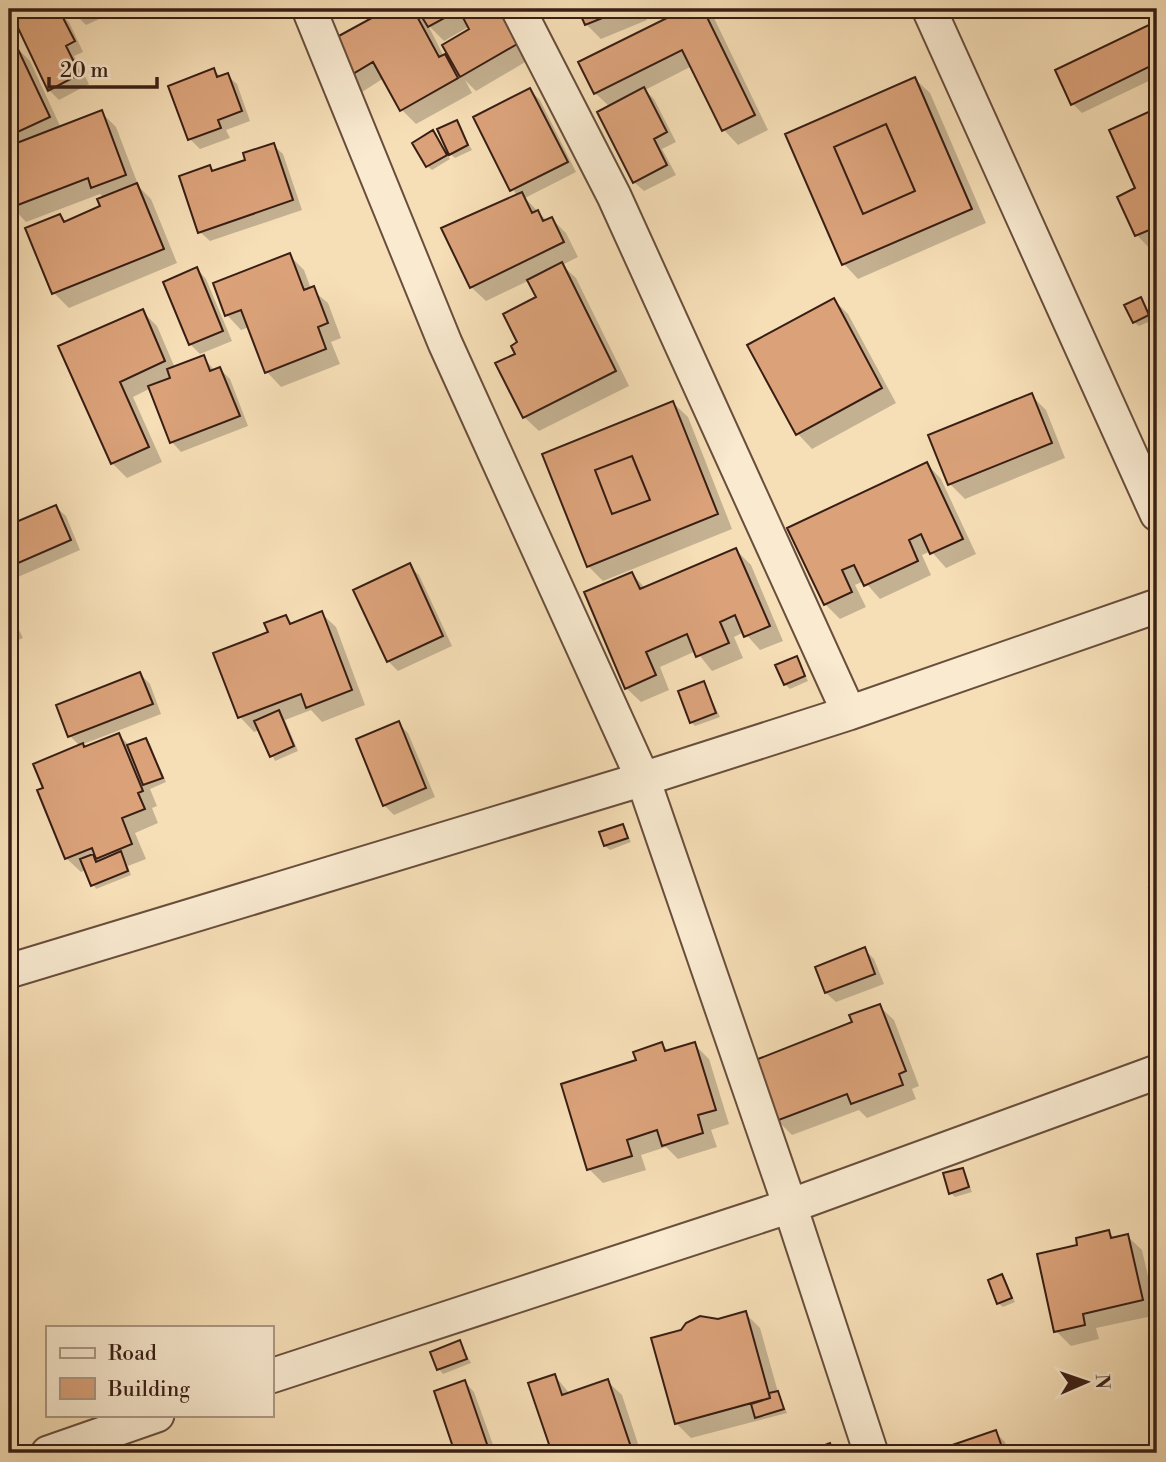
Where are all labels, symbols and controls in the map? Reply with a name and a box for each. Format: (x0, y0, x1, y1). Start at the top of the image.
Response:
scale bar (49, 46, 158, 90)
text: 20 m (60, 58, 109, 84)
legend (46, 1326, 273, 1416)
text: Road (108, 1341, 157, 1367)
north arrow (1050, 1346, 1120, 1416)
text: N (1090, 1374, 1114, 1389)
text: Building (107, 1377, 190, 1403)

